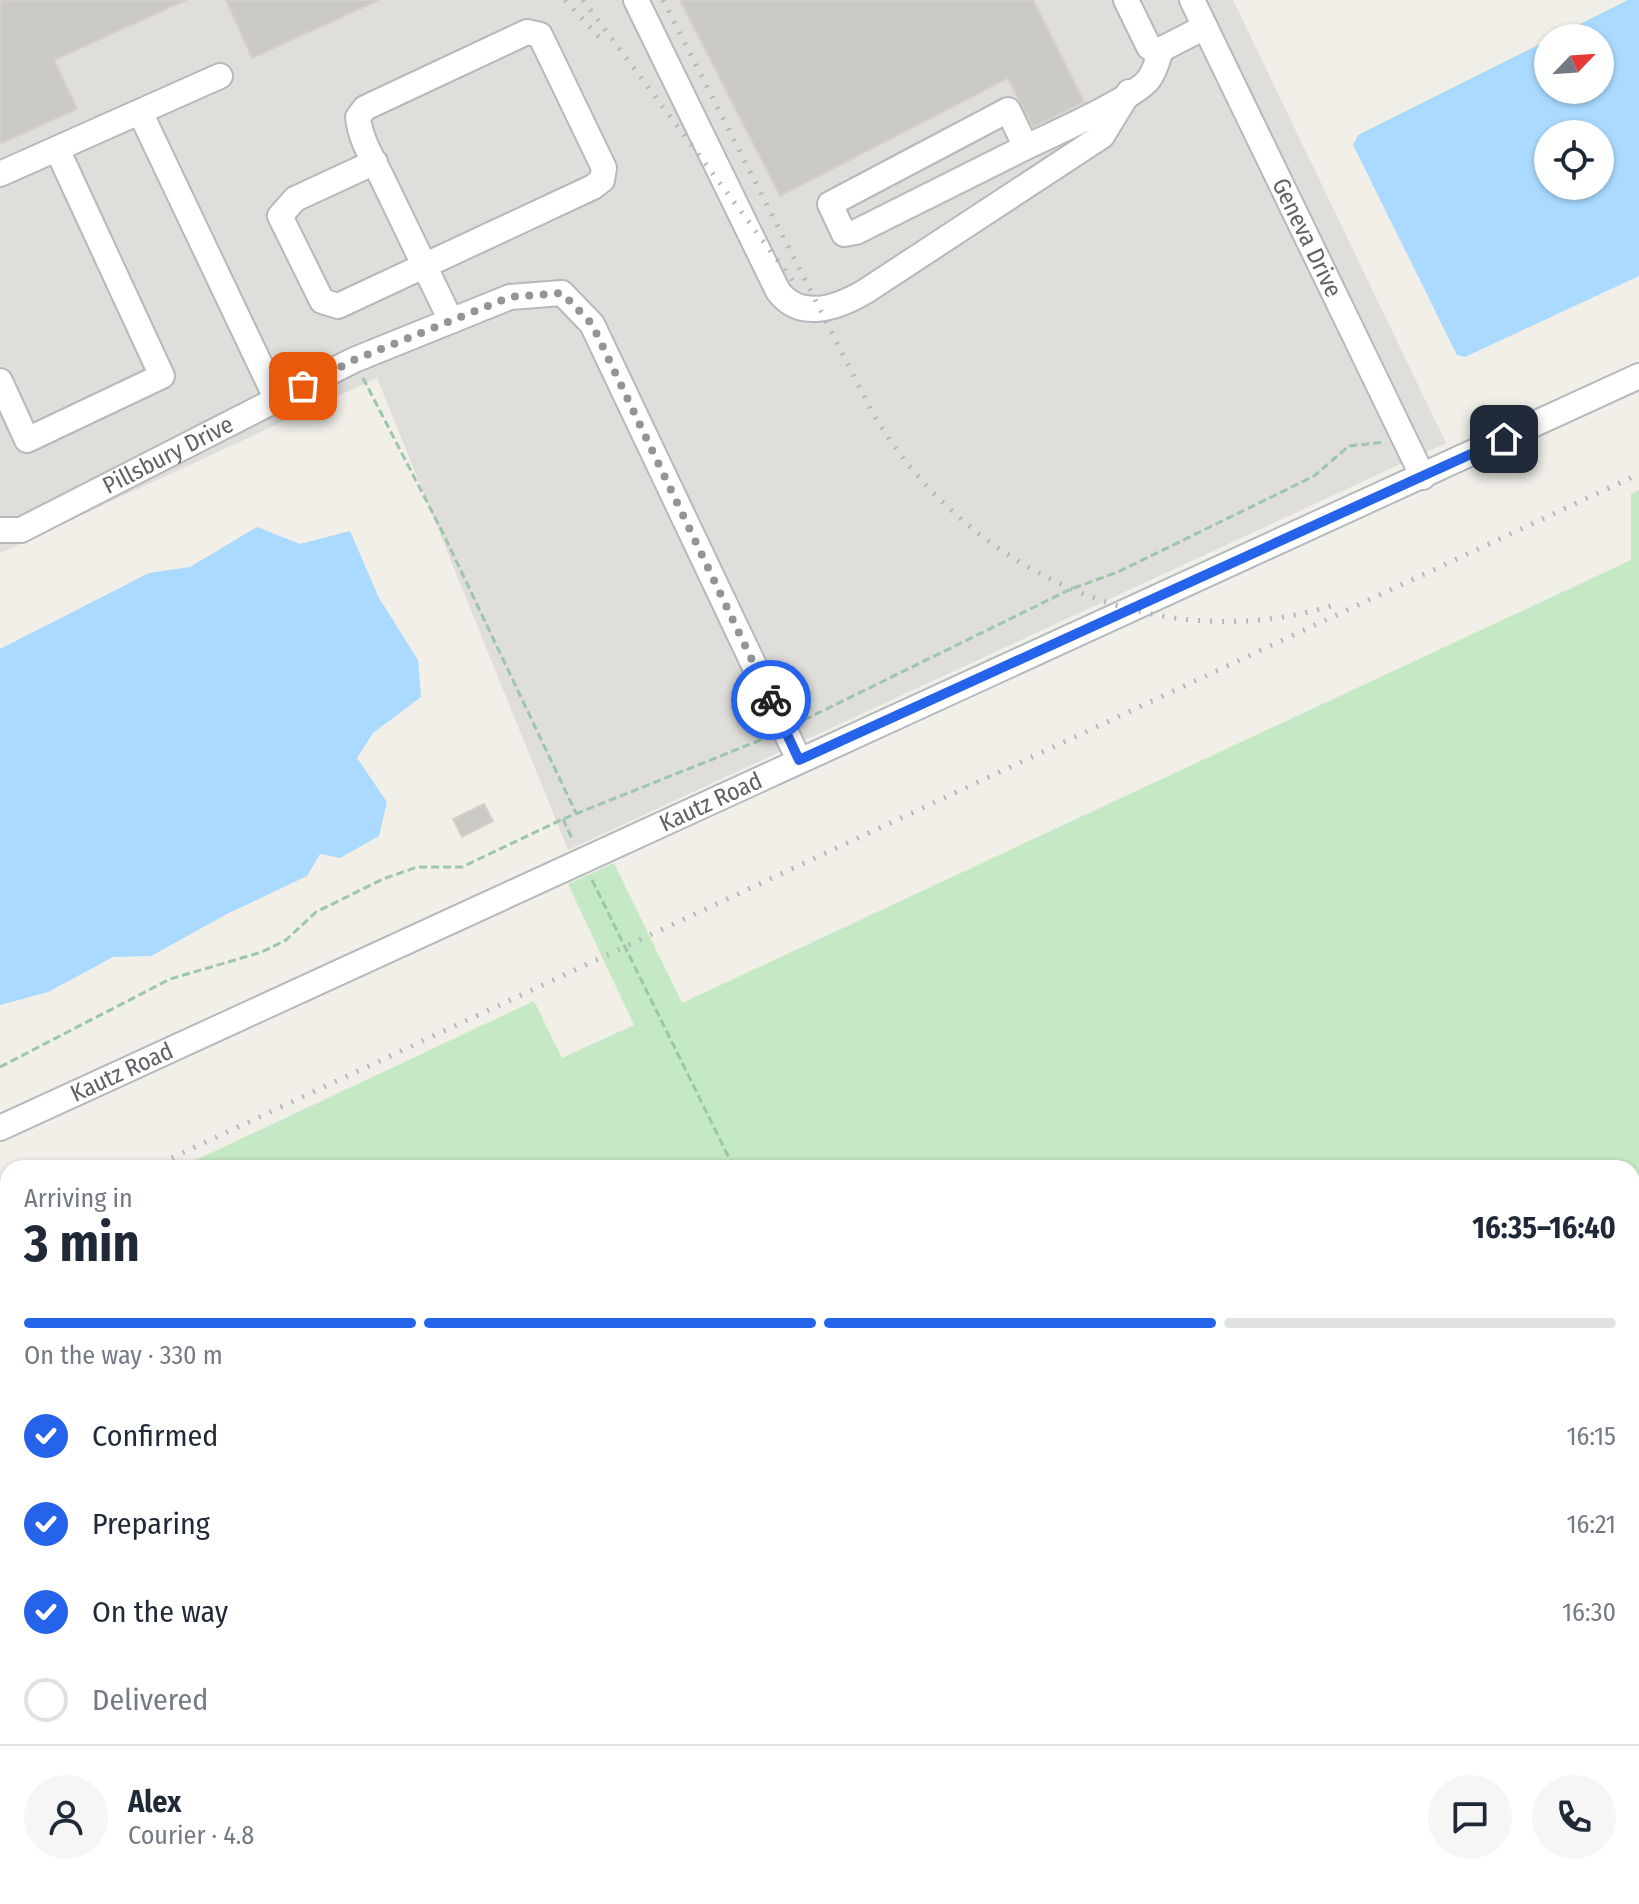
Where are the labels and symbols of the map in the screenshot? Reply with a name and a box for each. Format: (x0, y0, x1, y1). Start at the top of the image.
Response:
north arrow (1534, 24, 1614, 104)
street label: Geneva Drive (1266, 174, 1348, 302)
pin (269, 352, 337, 420)
pin (1470, 405, 1538, 473)
street label: Pillsbury Drive (98, 410, 238, 500)
courier (731, 660, 811, 740)
street label: Kautz Road (655, 766, 766, 837)
street label: Kautz Road (66, 1037, 177, 1108)

